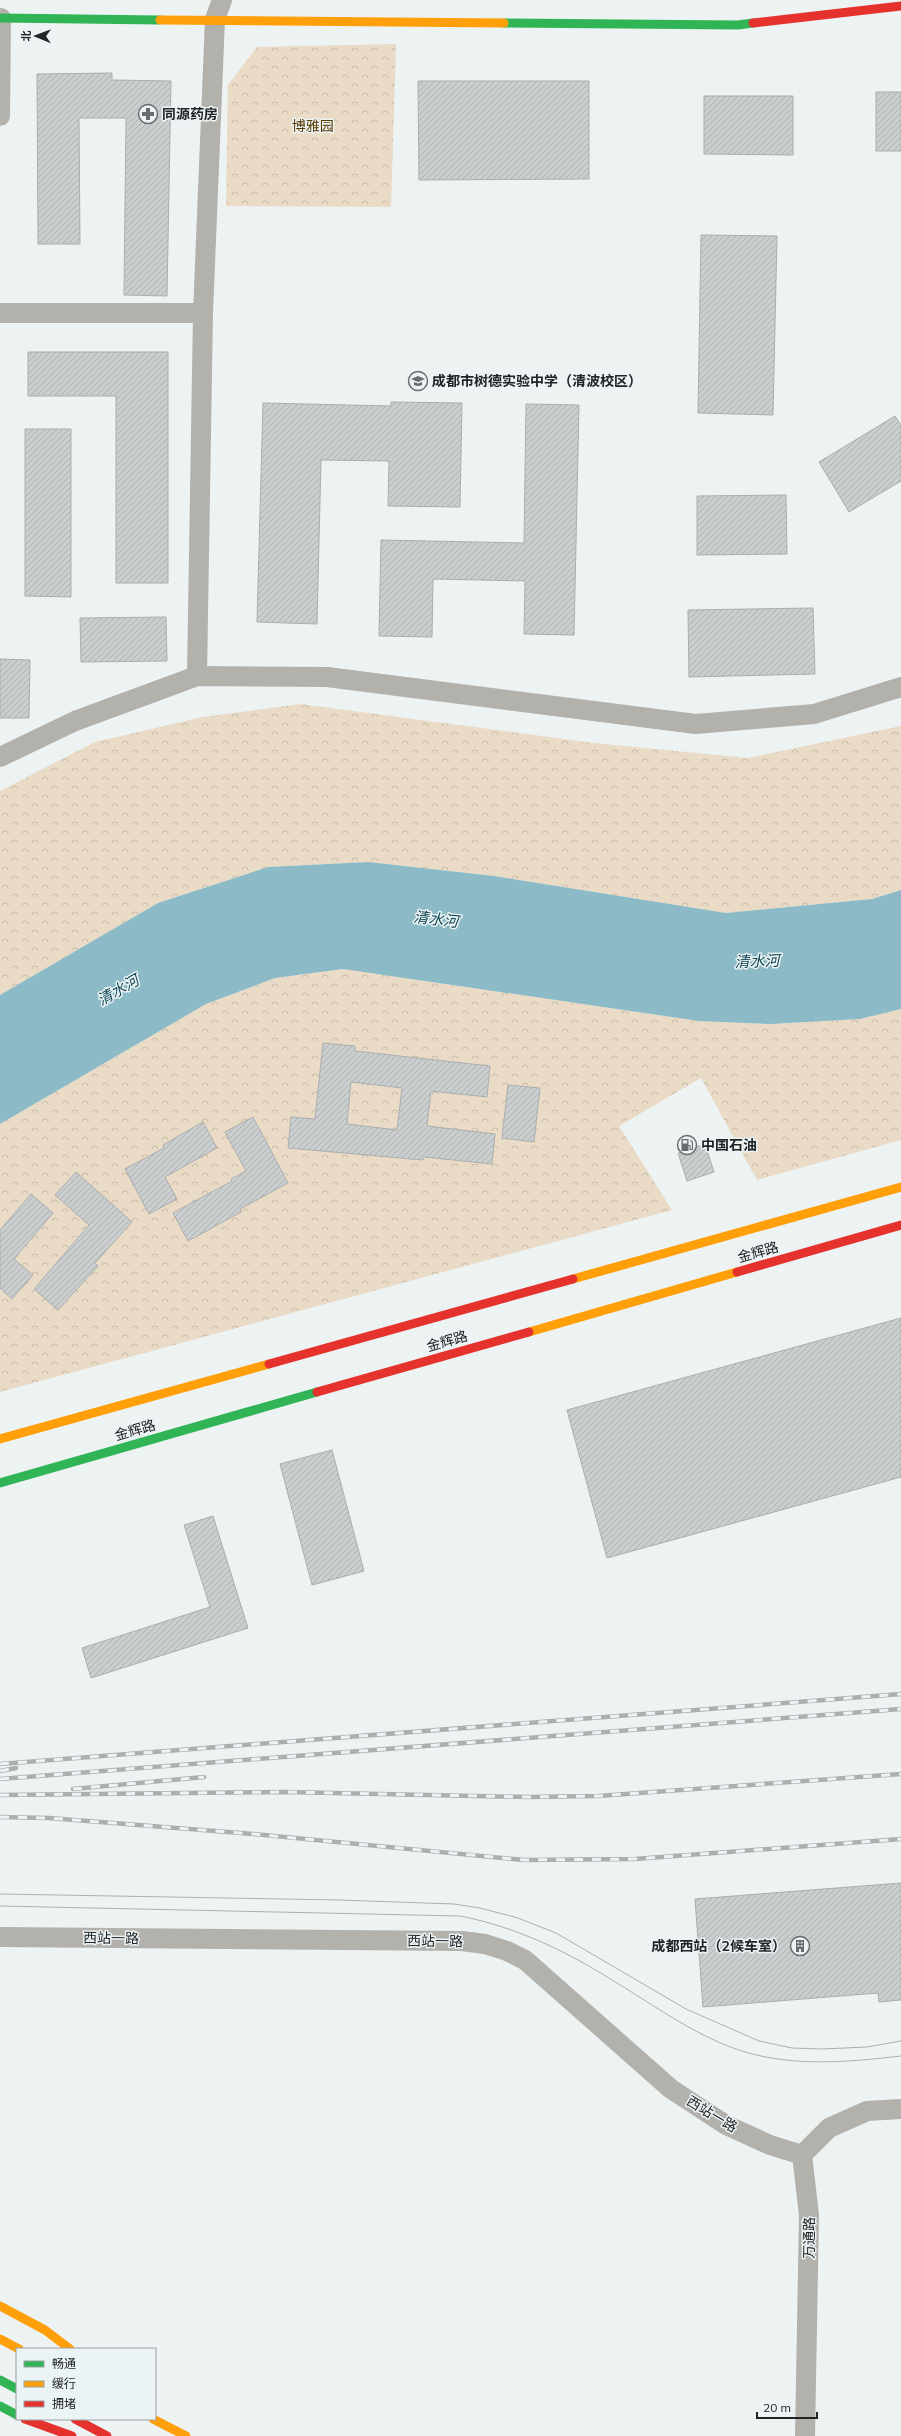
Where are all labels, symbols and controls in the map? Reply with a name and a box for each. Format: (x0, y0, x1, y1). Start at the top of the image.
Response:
north arrow (16, 16, 56, 56)
text: 北 (19, 30, 33, 41)
pharmacy icon: 同源药房 (137, 103, 159, 125)
place label: 同源药房 (162, 105, 218, 123)
park label: 博雅园 (292, 117, 334, 135)
school or university icon: 成都市树德实验中学（清波校区） (407, 370, 429, 392)
place label: 成都市树德实验中学（清波校区） (432, 372, 642, 390)
water label: 清水河 (413, 907, 462, 932)
water label: 清水河 (734, 951, 783, 971)
water label: 清水河 (94, 969, 145, 1009)
fuel station icon: 中国石油 (676, 1134, 698, 1156)
place label: 中国石油 (701, 1136, 757, 1154)
street label: 金辉路 (735, 1238, 781, 1266)
street label: 金辉路 (424, 1327, 470, 1355)
street label: 金辉路 (112, 1416, 158, 1444)
street label: 西站一路 (83, 1929, 139, 1947)
street label: 西站一路 (407, 1932, 463, 1950)
building icon: 成都西站（2候车室） (789, 1935, 811, 1957)
place label: 成都西站（2候车室） (652, 1937, 786, 1955)
street label: 西站一路 (683, 2092, 741, 2136)
street label: 万通路 (800, 2217, 818, 2259)
legend (16, 2348, 156, 2420)
text: 畅通 (52, 2356, 76, 2371)
text: 缓行 (52, 2376, 76, 2391)
scale bar (757, 2394, 817, 2420)
text: 拥堵 (52, 2396, 76, 2411)
text: 20 m (763, 2400, 791, 2415)

